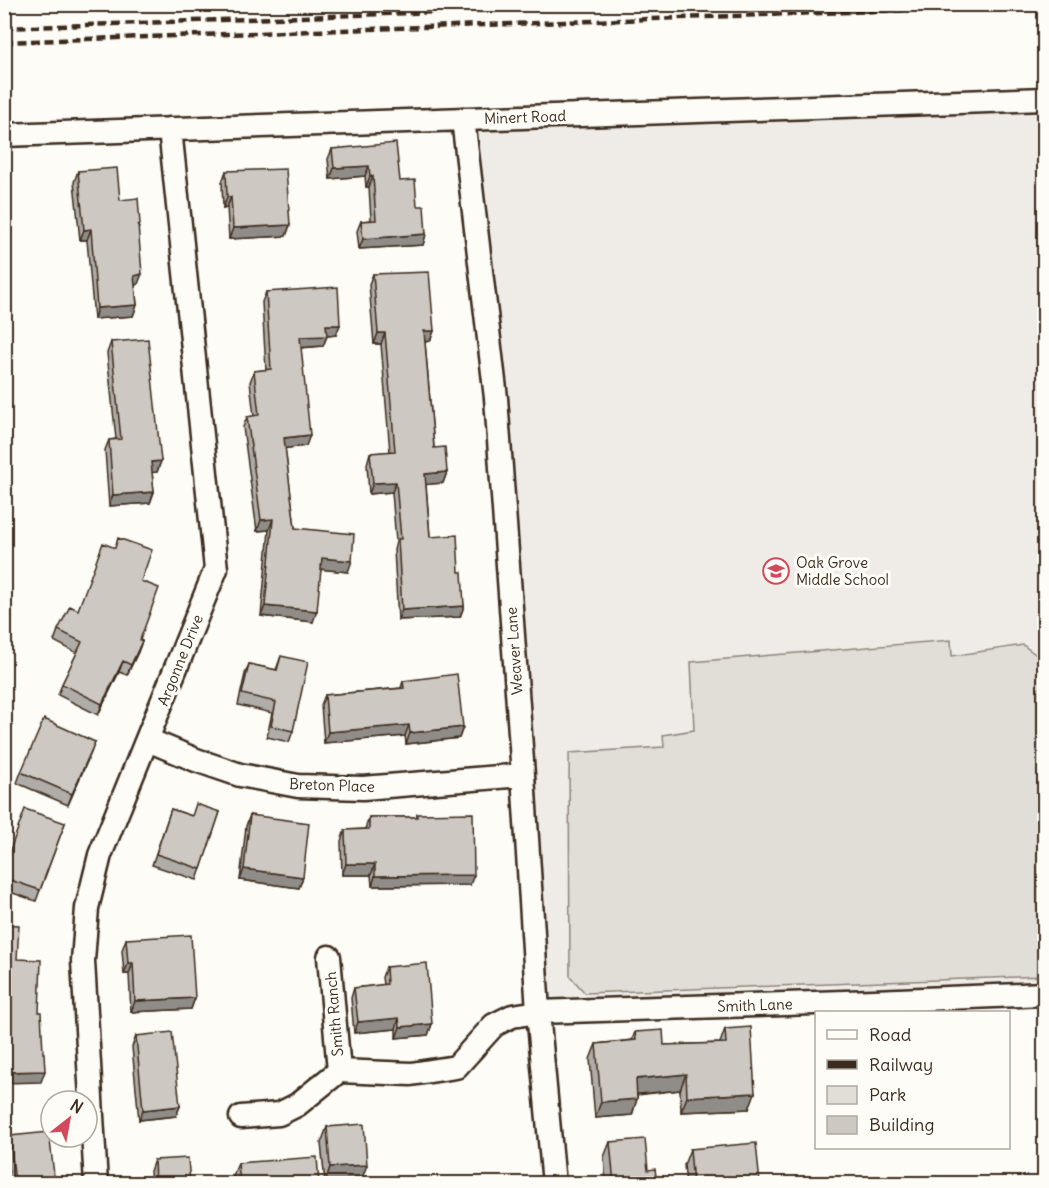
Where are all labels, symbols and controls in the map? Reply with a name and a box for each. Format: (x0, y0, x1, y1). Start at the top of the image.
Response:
street label: Minert Road (484, 106, 567, 128)
place label: Oak Grove Middle School (796, 553, 889, 589)
school or university icon: Oak Grove Middle School (761, 556, 791, 586)
street label: Weaver Lane (501, 606, 527, 696)
street label: Argonne Drive (153, 612, 207, 708)
street label: Breton Place (289, 774, 375, 796)
street label: Smith Ranch (321, 970, 347, 1057)
street label: Smith Lane (717, 994, 793, 1016)
legend (815, 1011, 1010, 1149)
text: Road (869, 1023, 912, 1046)
text: Railway (869, 1053, 933, 1076)
text: Park (869, 1083, 906, 1106)
north arrow (39, 1089, 99, 1149)
text: N (67, 1095, 87, 1118)
text: Building (869, 1113, 934, 1136)

